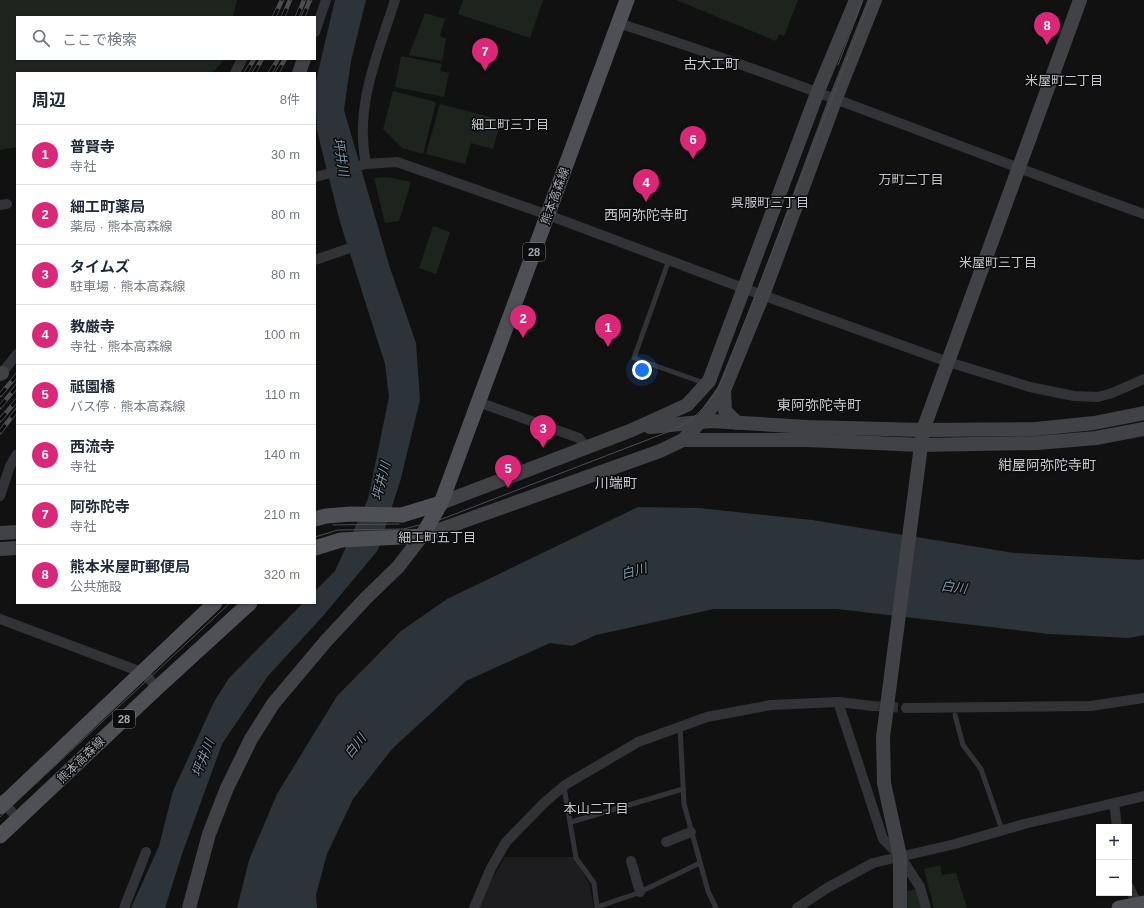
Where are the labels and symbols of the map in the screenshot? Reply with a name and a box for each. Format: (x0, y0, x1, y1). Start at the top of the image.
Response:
pin: 8 (1034, 12, 1060, 45)
pin: 7 (472, 38, 498, 71)
district label: 古大工町 (683, 56, 739, 72)
district label: 米屋町二丁目 (1025, 73, 1103, 88)
district label: 細工町三丁目 (471, 117, 549, 132)
pin: 6 (680, 126, 706, 159)
water label: 坪井川 (331, 137, 352, 179)
street label: 熊本高森線 (538, 165, 572, 227)
pin: 4 (633, 169, 659, 202)
district label: 万町二丁目 (878, 172, 944, 187)
district label: 呉服町三丁目 (731, 195, 809, 210)
district label: 西阿弥陀寺町 (604, 207, 688, 223)
road number: 28 (523, 243, 545, 261)
district label: 米屋町三丁目 (959, 255, 1037, 270)
pin: 2 (510, 305, 536, 338)
pin: 1 (595, 314, 621, 347)
your location (632, 360, 652, 380)
district label: 東阿弥陀寺町 (777, 397, 861, 413)
pin: 3 (530, 415, 556, 448)
pin: 5 (495, 455, 521, 488)
district label: 紺屋阿弥陀寺町 (998, 457, 1096, 473)
water label: 坪井川 (369, 458, 393, 502)
district label: 川端町 (595, 475, 637, 491)
district label: 細工町五丁目 (398, 530, 476, 545)
water label: 白川 (619, 560, 650, 582)
water label: 白川 (940, 578, 970, 597)
road number: 28 (113, 710, 135, 728)
water label: 白川 (341, 730, 370, 761)
street label: 熊本高森線 (55, 734, 107, 786)
water label: 坪井川 (189, 735, 218, 779)
district label: 本山二丁目 (563, 801, 629, 816)

